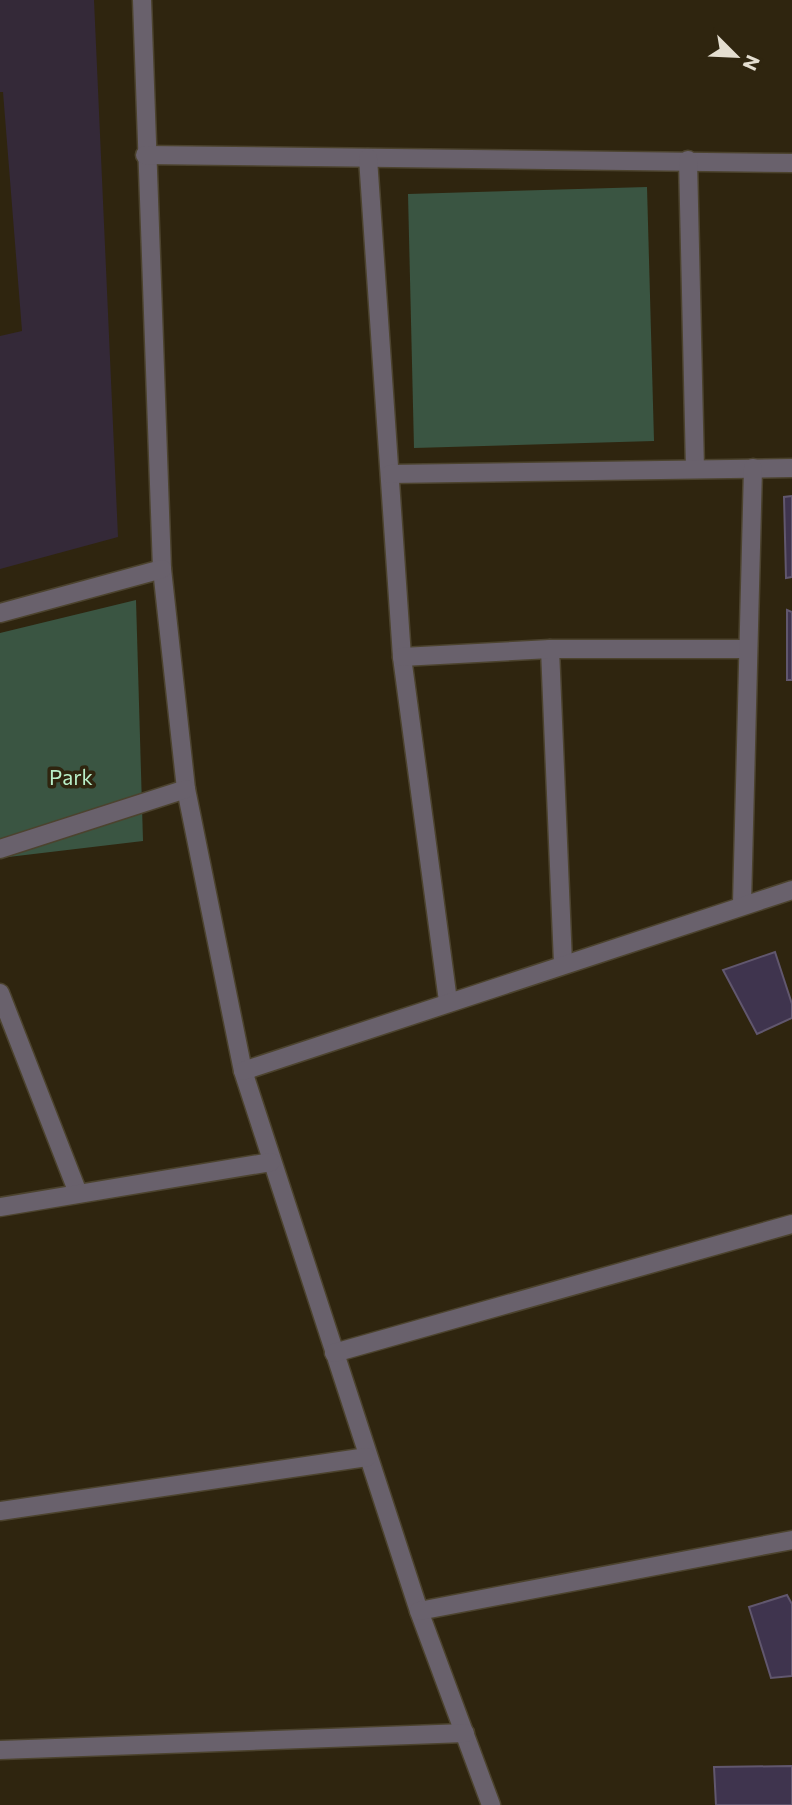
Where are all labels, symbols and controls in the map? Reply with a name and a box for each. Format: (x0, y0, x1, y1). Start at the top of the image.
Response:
north arrow (701, 21, 771, 91)
text: N (739, 52, 765, 74)
park label: Park (49, 764, 93, 789)

